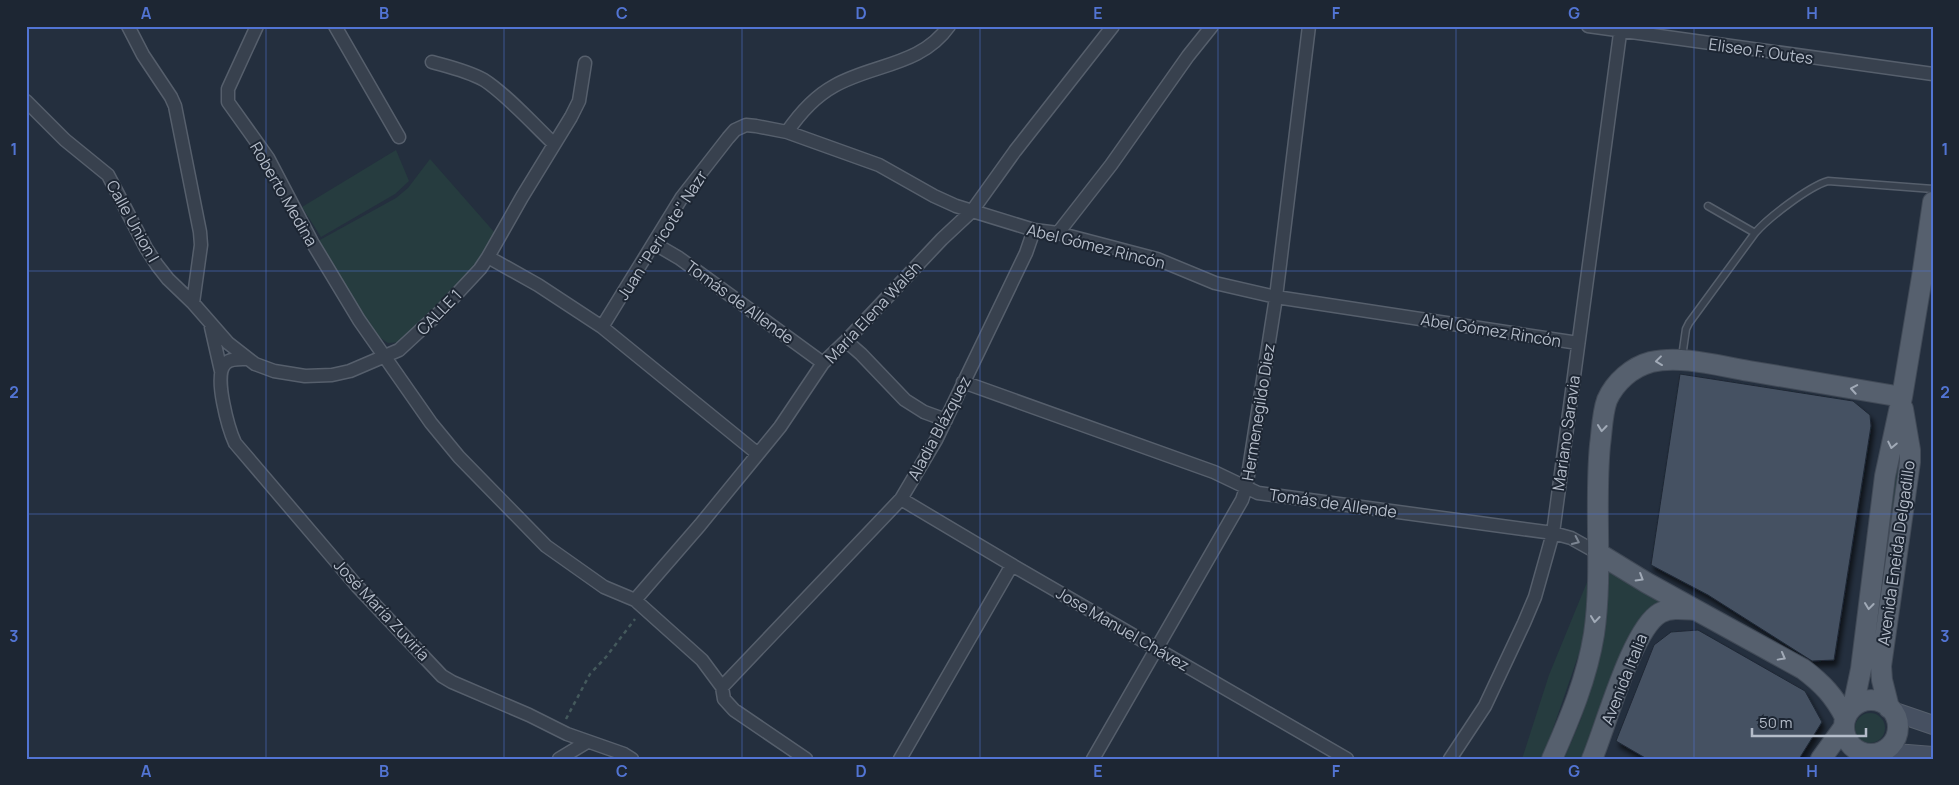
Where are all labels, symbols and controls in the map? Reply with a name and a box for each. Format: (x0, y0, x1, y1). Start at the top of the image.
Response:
text: A (141, 2, 152, 24)
text: B (379, 2, 389, 24)
text: C (616, 2, 628, 24)
text: D (855, 2, 867, 24)
text: E (1093, 2, 1103, 24)
text: F (1332, 2, 1341, 24)
text: G (1568, 2, 1580, 24)
text: H (1806, 2, 1818, 24)
street label: Eliseo F. Outes (1707, 33, 1815, 69)
text: 1 (10, 138, 18, 160)
street label: Roberto Medina (245, 138, 323, 250)
text: 1 (1941, 138, 1949, 160)
street label: Juan "Pericote" Nazr (612, 166, 712, 304)
street label: Calle Union I (101, 176, 165, 266)
street label: Abel Gómez Rincón (1024, 218, 1168, 274)
street label: Tomás de Allende (681, 255, 799, 349)
street label: María Elena Walsh (820, 256, 926, 368)
street label: CALLE 1 (412, 284, 466, 340)
street label: Abel Gómez Rincón (1419, 308, 1563, 352)
street label: Hermenegildo Diez (1236, 342, 1280, 482)
one-way arrow (1654, 355, 1662, 366)
street label: Aladia Blázquez (902, 372, 976, 484)
street label: Mariano Saravia (1547, 374, 1585, 492)
text: 2 (9, 381, 19, 403)
text: 2 (1940, 381, 1950, 403)
one-way arrow (1849, 384, 1858, 394)
one-way arrow (1597, 424, 1608, 432)
one-way arrow (1887, 440, 1897, 449)
street label: Avenida Eneida Delgadillo (1872, 459, 1920, 647)
street label: Tomás de Allende (1268, 483, 1398, 523)
one-way arrow (1571, 534, 1580, 545)
street label: José María Zuviría (329, 554, 435, 666)
one-way arrow (1634, 572, 1643, 582)
street label: Jose Manuel Chávez (1052, 582, 1194, 676)
one-way arrow (1864, 602, 1875, 610)
one-way arrow (1590, 615, 1601, 623)
text: 3 (9, 625, 19, 647)
text: 3 (1940, 625, 1950, 647)
street label: Avenida Italia (1596, 630, 1652, 728)
one-way arrow (1776, 651, 1785, 661)
scale bar (1752, 705, 1865, 737)
text: 50 m (1759, 712, 1793, 733)
text: A (141, 760, 152, 782)
text: B (379, 760, 389, 782)
text: C (616, 760, 628, 782)
text: D (855, 760, 867, 782)
text: E (1093, 760, 1103, 782)
text: F (1332, 760, 1341, 782)
text: G (1568, 760, 1580, 782)
text: H (1806, 760, 1818, 782)

